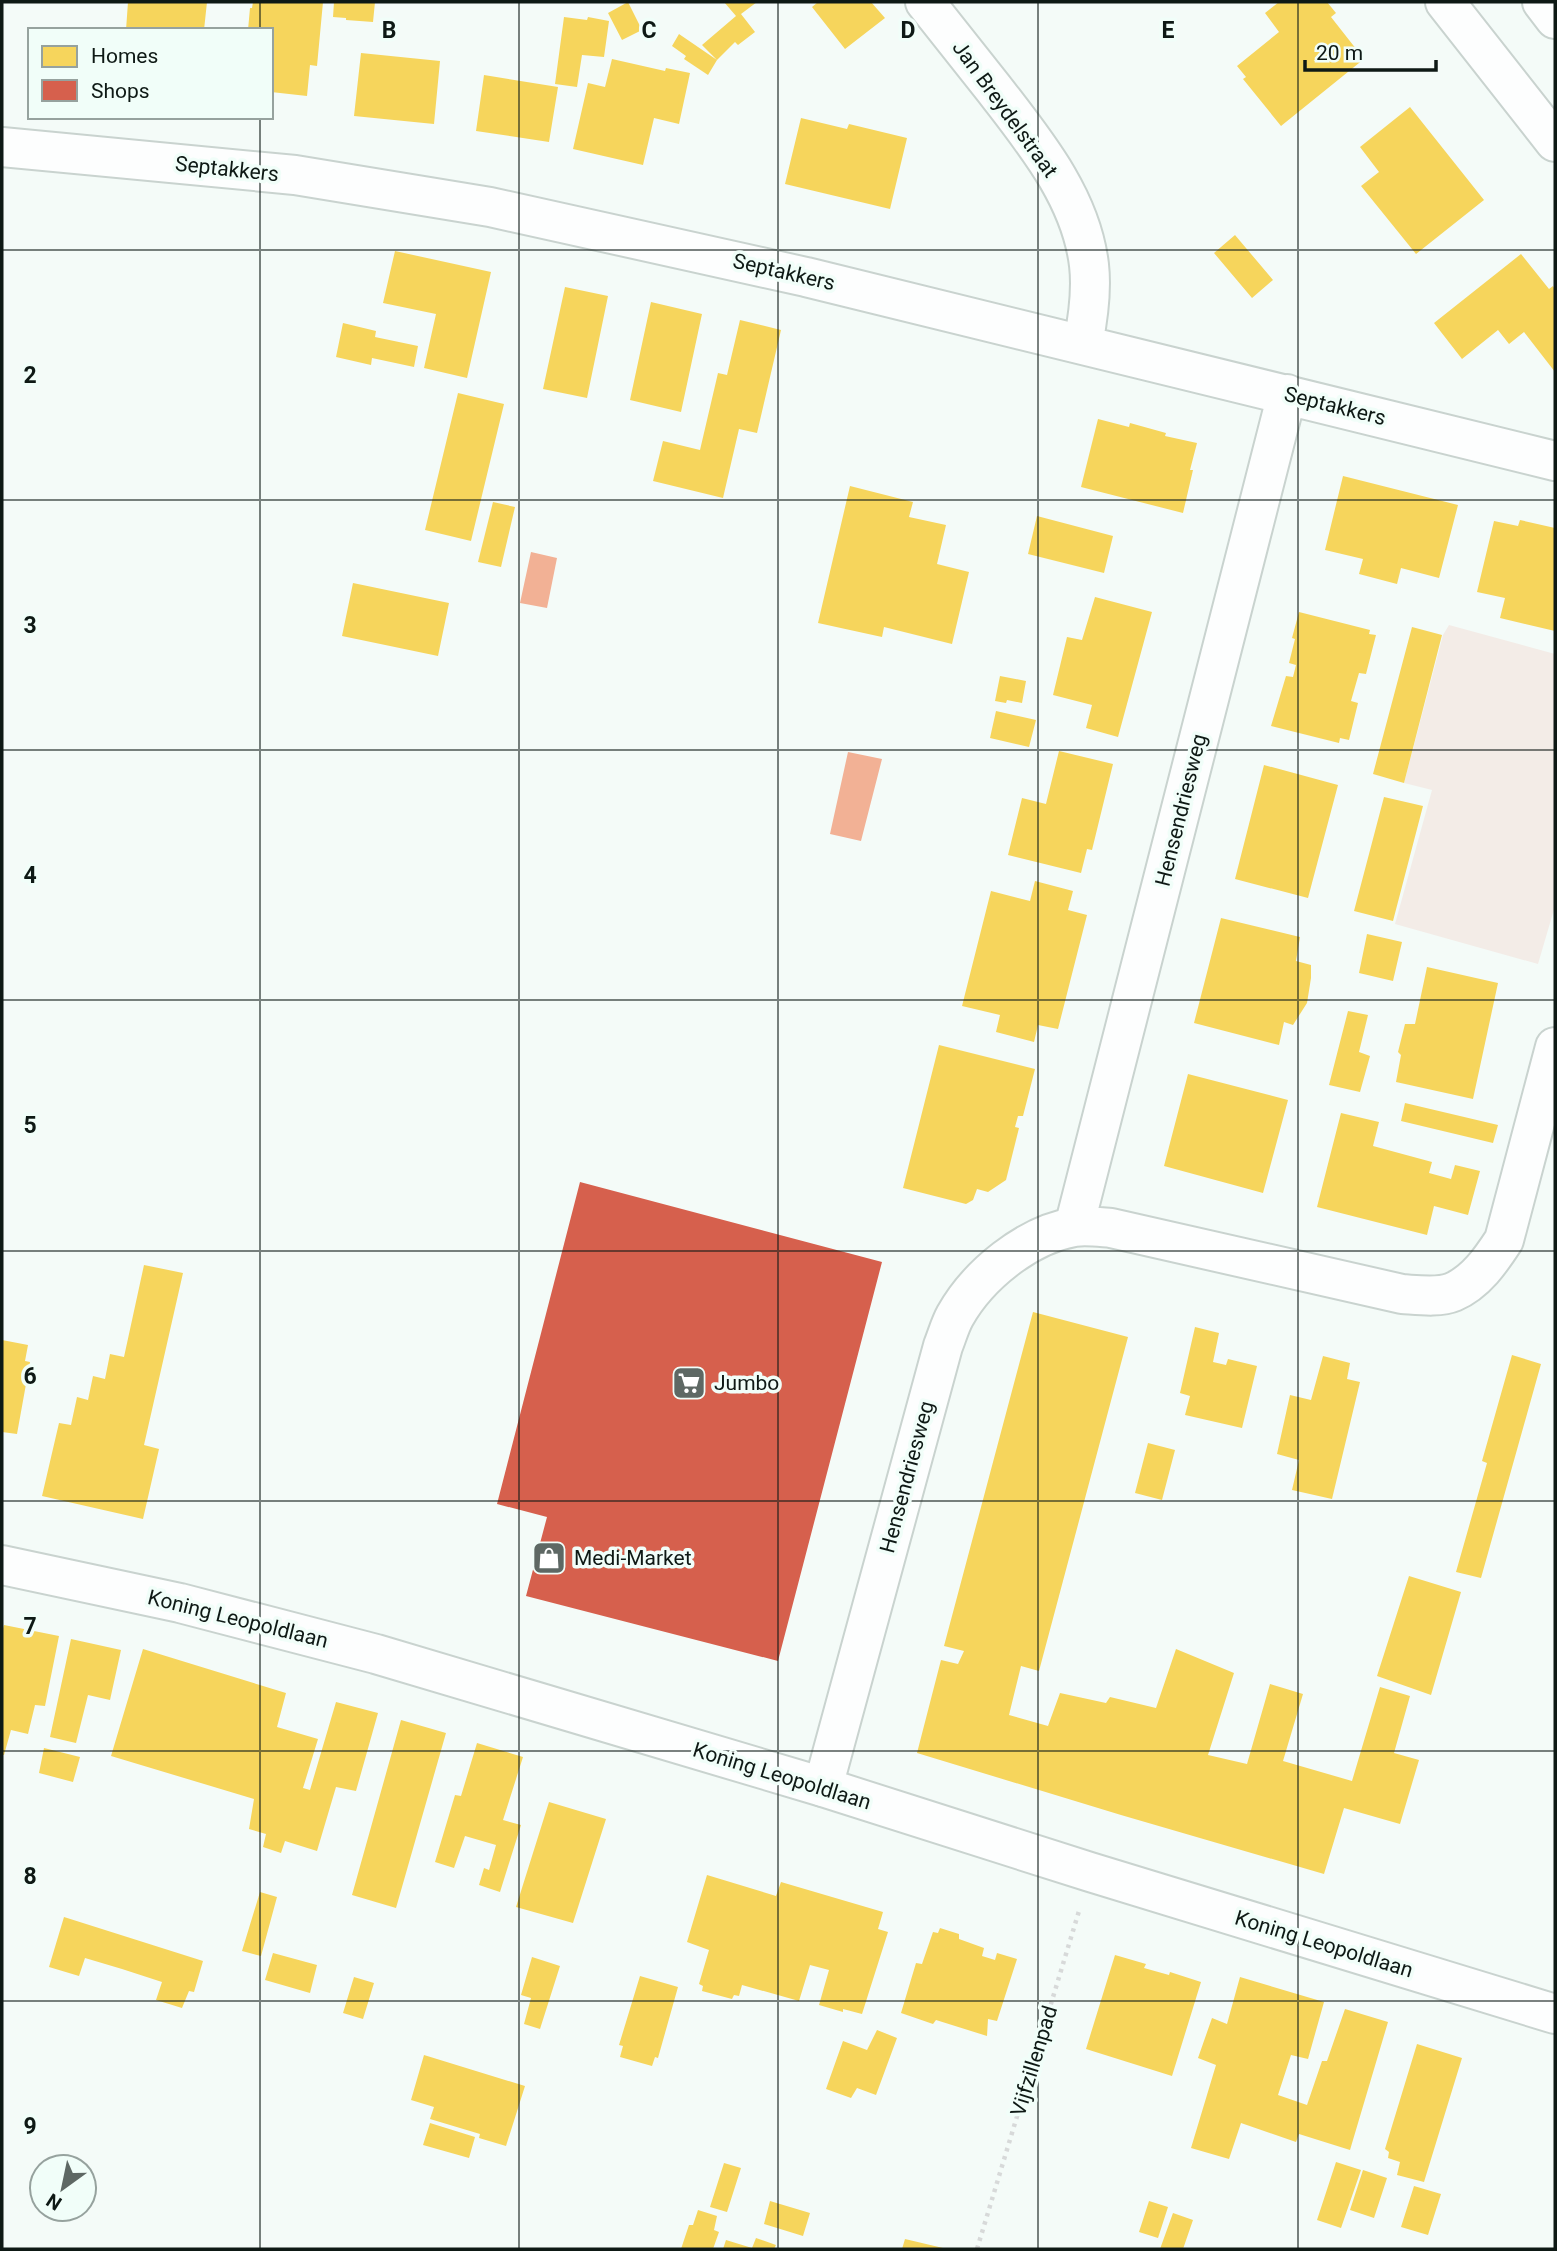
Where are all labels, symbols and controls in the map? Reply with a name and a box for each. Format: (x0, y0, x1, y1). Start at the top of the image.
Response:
text: B (382, 17, 396, 44)
text: C (641, 17, 657, 44)
text: D (901, 17, 915, 44)
text: E (1162, 17, 1175, 44)
legend (28, 28, 273, 119)
scale bar (1305, 28, 1436, 72)
street label: Jan Breydelstraat (947, 36, 1063, 182)
text: 20 m (1316, 41, 1363, 65)
text: Homes (91, 44, 158, 68)
text: Shops (91, 79, 150, 103)
street label: Septakkers (174, 152, 280, 186)
street label: Septakkers (731, 249, 837, 295)
text: 2 (23, 362, 37, 389)
street label: Septakkers (1282, 382, 1388, 430)
text: 3 (23, 612, 37, 639)
street label: Hensendriesweg (1150, 731, 1212, 889)
text: 4 (23, 862, 37, 889)
text: 5 (23, 1112, 37, 1139)
text: 6 (23, 1363, 37, 1390)
supermarket icon: Jumbo (670, 1364, 708, 1402)
place label: Jumbo (714, 1371, 779, 1395)
street label: Hensendriesweg (875, 1399, 939, 1555)
shop icon: Medi-Market (530, 1539, 568, 1577)
place label: Medi-Market (574, 1546, 692, 1570)
street label: Koning Leopoldlaan (145, 1585, 331, 1653)
text: 7 (23, 1613, 37, 1640)
street label: Koning Leopoldlaan (690, 1737, 874, 1815)
text: 8 (23, 1863, 37, 1890)
street label: Koning Leopoldlaan (1232, 1905, 1416, 1983)
street label: Vijfzillenpad (1006, 2003, 1062, 2119)
text: 9 (23, 2113, 37, 2140)
north arrow (28, 2153, 98, 2223)
text: N (42, 2189, 66, 2215)

